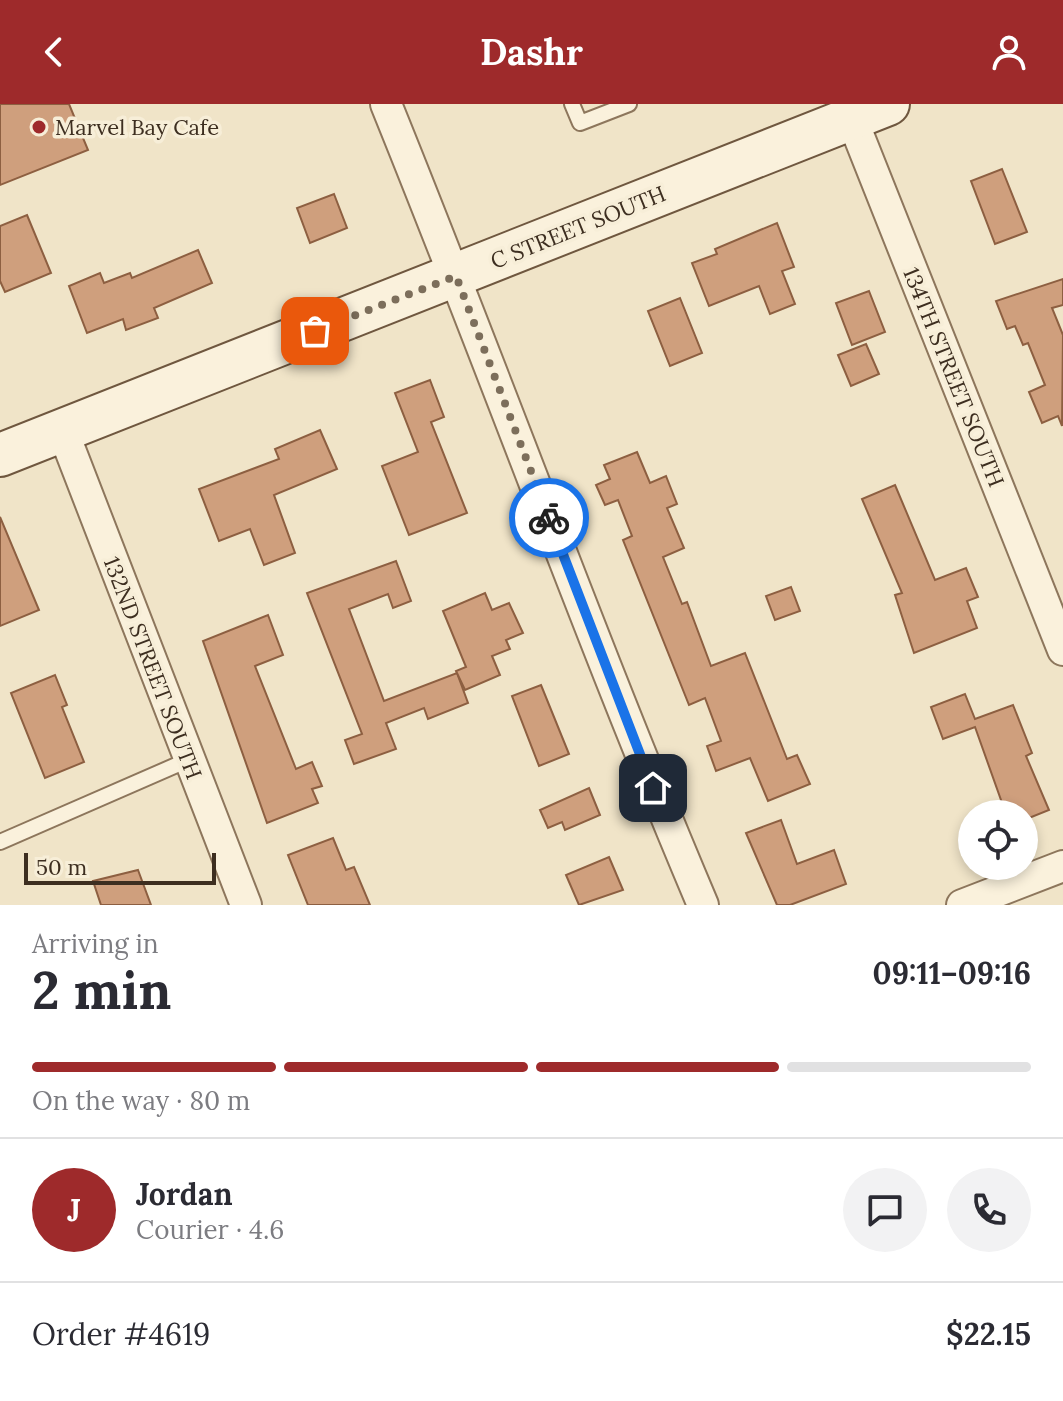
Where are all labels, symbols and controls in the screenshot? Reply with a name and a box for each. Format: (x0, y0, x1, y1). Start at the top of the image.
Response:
text: Dashr (480, 29, 583, 75)
icon: back (32, 30, 76, 74)
icon: person (987, 30, 1031, 74)
place label: Marvel Bay Cafe (55, 113, 219, 141)
marker: Marvel Bay Cafe (30, 118, 48, 136)
street label: C STREET SOUTH (486, 179, 670, 275)
street label: 134TH STREET SOUTH (897, 263, 1011, 491)
pin (281, 297, 349, 365)
icon: bag (293, 309, 337, 353)
courier (509, 478, 589, 558)
icon: bike (527, 496, 571, 540)
street label: 132ND STREET SOUTH (98, 553, 208, 783)
pin (619, 754, 687, 822)
icon: home (631, 766, 675, 810)
map controls (958, 800, 1038, 880)
button: locate (958, 800, 1038, 880)
scale bar (24, 849, 216, 885)
text: 50 m (36, 853, 87, 881)
text: Arriving in (32, 927, 159, 960)
text: 09:11–09:16 (873, 954, 1031, 992)
text: 2 min (32, 957, 171, 1023)
text: On the way · 80 m (32, 1084, 250, 1117)
button: chat (843, 1168, 927, 1252)
button: phone (947, 1168, 1031, 1252)
text: Jordan (136, 1175, 233, 1213)
text: J (67, 1191, 81, 1229)
text: Courier · 4.6 (136, 1213, 284, 1246)
text: Order #4619 (32, 1315, 210, 1353)
text: $22.15 (946, 1315, 1031, 1353)

